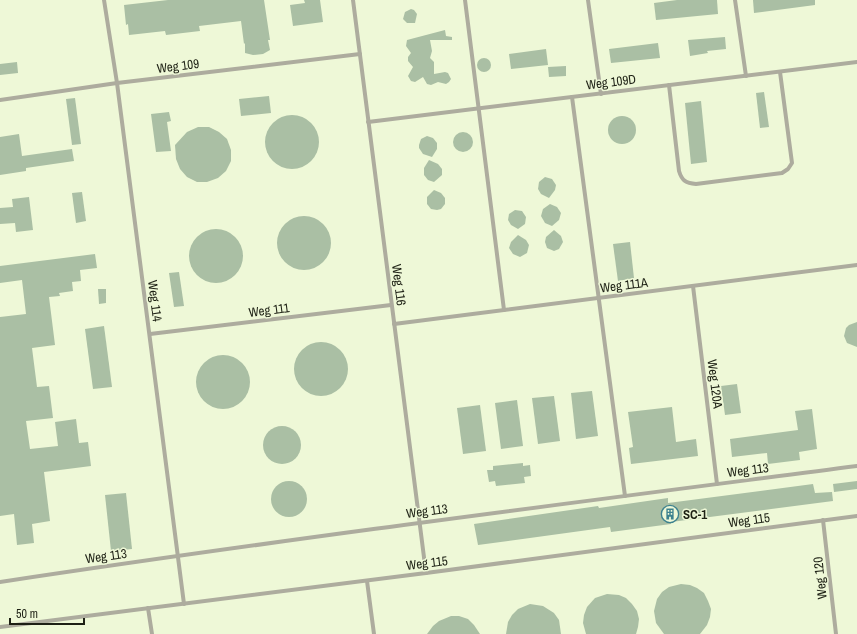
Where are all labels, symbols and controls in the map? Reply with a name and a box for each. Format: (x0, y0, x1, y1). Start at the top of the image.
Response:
street label: Weg 109 (156, 55, 200, 77)
street label: Weg 109D (585, 70, 637, 93)
street label: Weg 116 (388, 263, 410, 307)
street label: Weg 111A (599, 274, 650, 296)
street label: Weg 114 (144, 279, 166, 323)
street label: Weg 111 (248, 299, 290, 321)
street label: Weg 120A (704, 358, 727, 411)
street label: Weg 113 (726, 459, 770, 481)
street label: Weg 113 (405, 500, 449, 522)
building icon: SC-1 (660, 504, 680, 524)
place label: SC-1 (683, 506, 707, 523)
street label: Weg 115 (727, 509, 771, 531)
street label: Weg 113 (84, 545, 128, 567)
street label: Weg 115 (405, 552, 449, 574)
street label: Weg 120 (809, 556, 831, 600)
scale bar (10, 600, 84, 626)
text: 50 m (16, 606, 38, 622)

